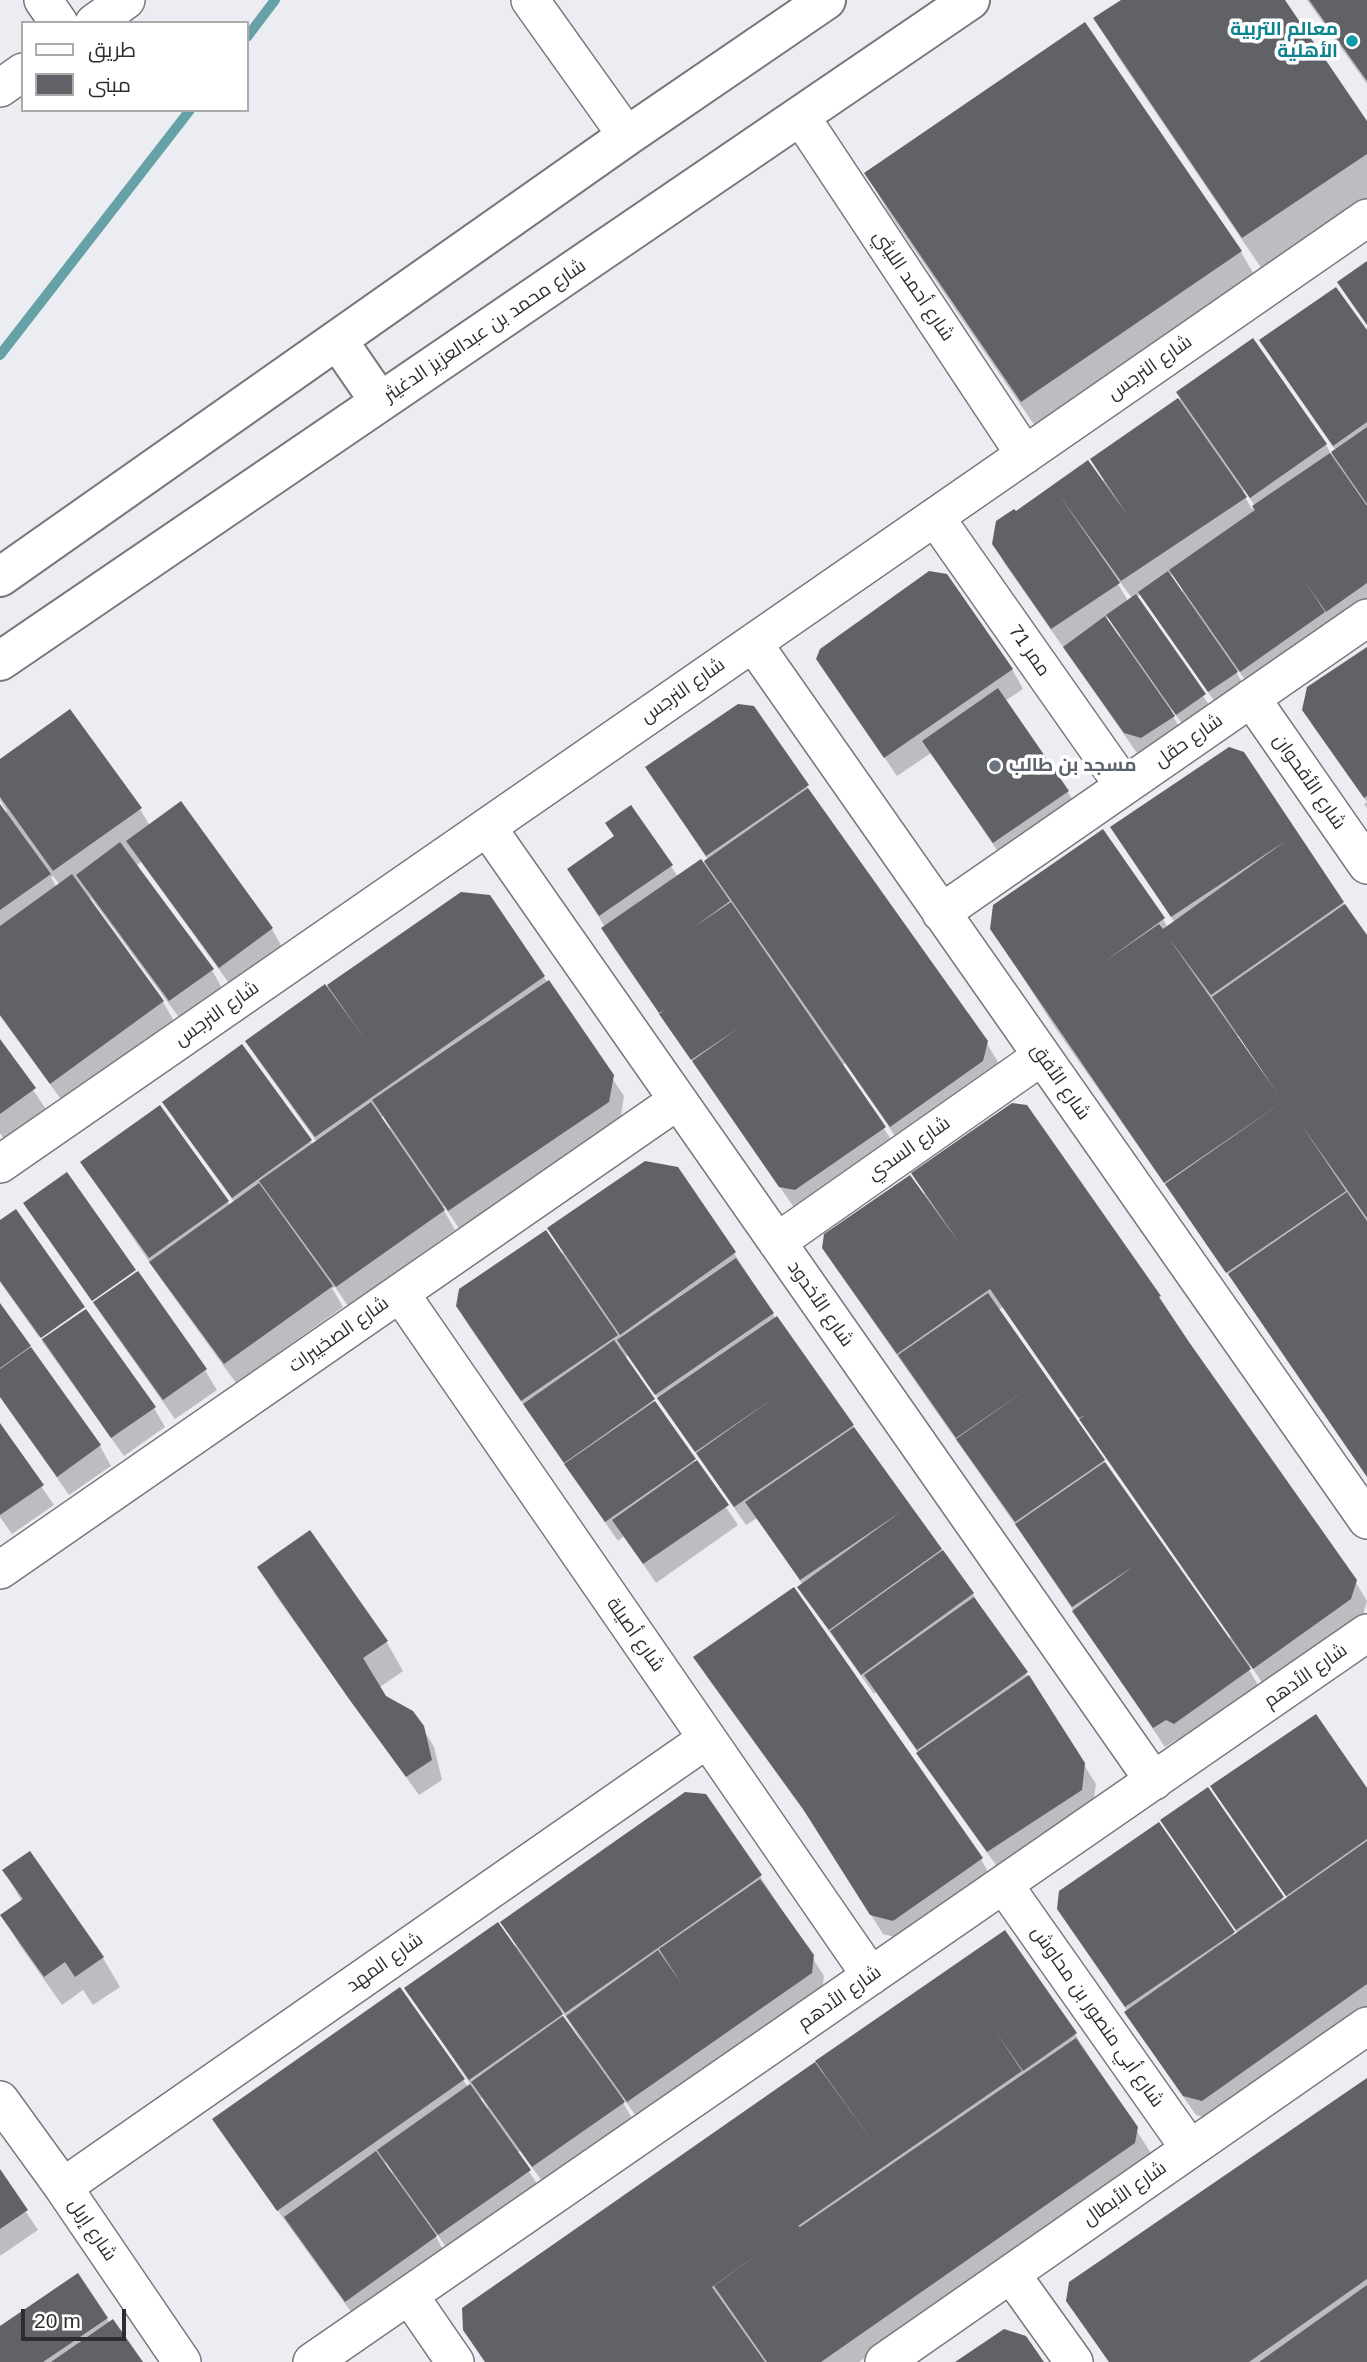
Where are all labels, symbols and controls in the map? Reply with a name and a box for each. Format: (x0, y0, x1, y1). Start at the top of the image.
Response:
place label: معالم التربية الأهلية (1230, 19, 1338, 63)
legend (21, 21, 248, 112)
marker: معالم التربية الأهلية (1344, 33, 1360, 49)
text: طريق (88, 38, 136, 61)
text: مبنى (88, 73, 131, 96)
street label: شارع أحمد الليثي (868, 226, 958, 346)
street label: شارع محمد بن عبدالعزيز الدغيثر (380, 255, 590, 407)
street label: شارع النرجس (1103, 331, 1197, 405)
street label: ممر 71 (1003, 621, 1055, 681)
street label: شارع النرجس (636, 654, 730, 728)
street label: شارع حقل (1150, 709, 1228, 773)
street label: شارع الأقحوان (1268, 730, 1350, 834)
place label: مسجد بن طالب (1009, 755, 1136, 777)
marker: مسجد بن طالب (987, 758, 1003, 774)
street label: شارع النرجس (170, 977, 264, 1051)
street label: شارع الأفق (1025, 1039, 1095, 1125)
street label: شارع السدي (863, 1112, 955, 1186)
street label: شارع الأخدود (782, 1257, 858, 1351)
street label: شارع الصخيبرات (285, 1292, 393, 1378)
street label: شارع أصيلة (601, 1594, 669, 1676)
street label: شارع الأدهم (1260, 1639, 1352, 1713)
street label: شارع أبي منصور بن محاوش (1026, 1922, 1168, 2112)
street label: شارع المهد (342, 1928, 428, 1998)
street label: شارع الأدهم (794, 1961, 886, 2035)
street label: شارع الأبطال (1079, 2157, 1171, 2231)
street label: شارع إربل (63, 2194, 121, 2266)
scale bar (24, 2296, 130, 2340)
text: 20 m (34, 2309, 81, 2332)

